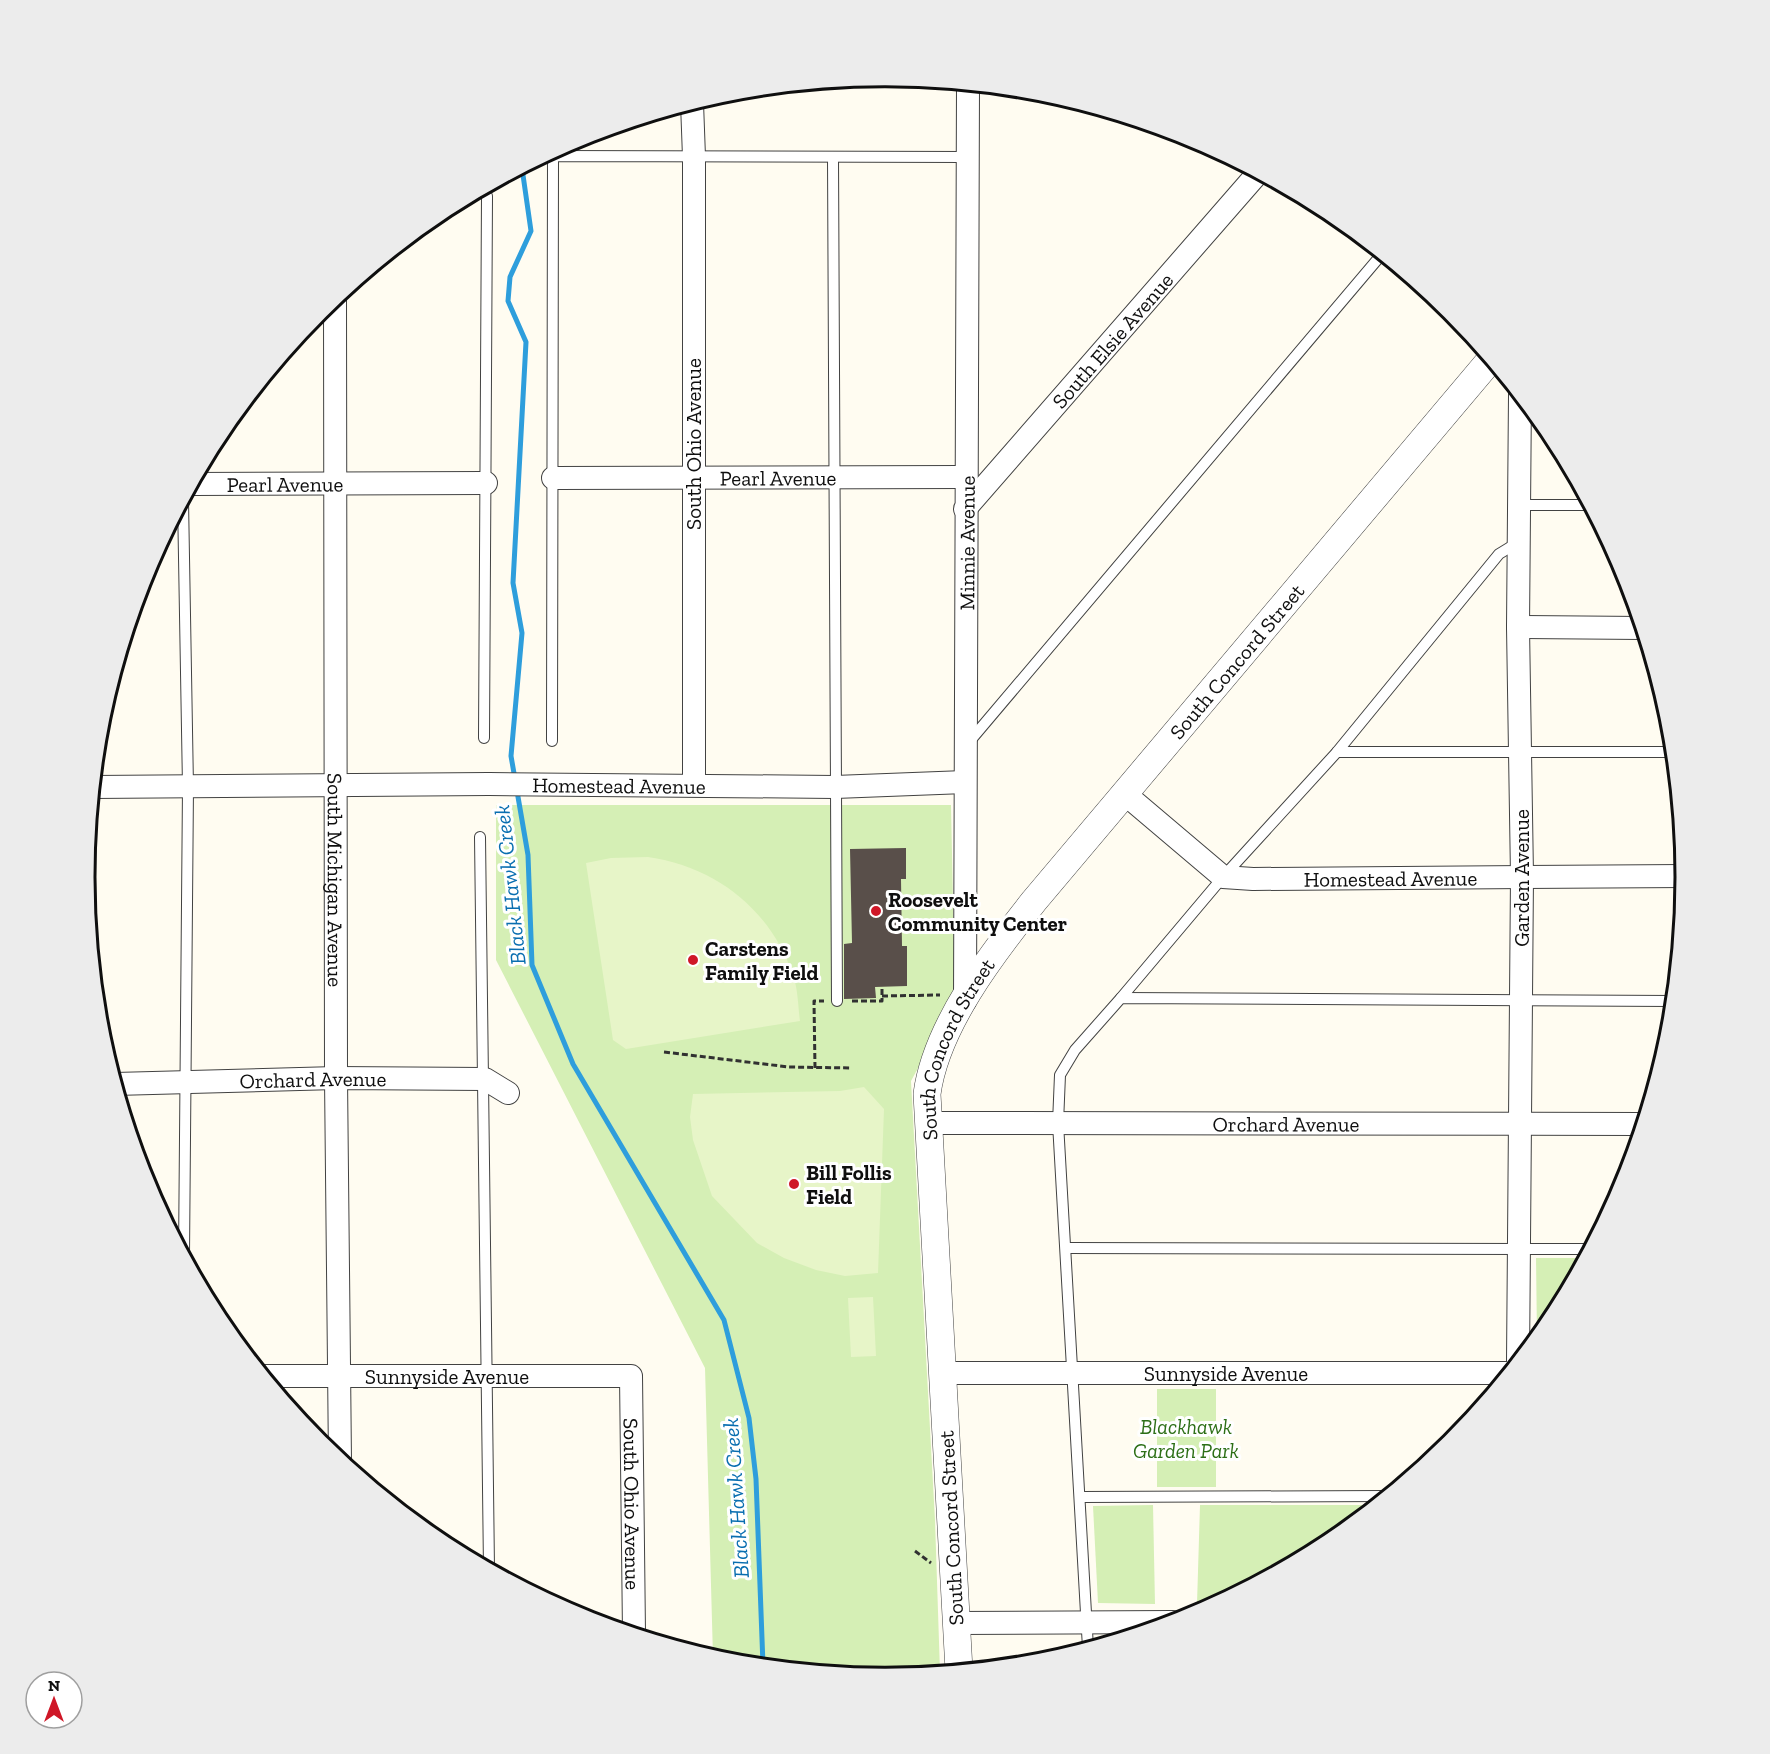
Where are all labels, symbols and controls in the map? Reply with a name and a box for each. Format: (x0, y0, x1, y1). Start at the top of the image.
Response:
street label: South Elsie Avenue (1046, 267, 1178, 413)
street label: South Ohio Avenue (681, 358, 706, 530)
street label: Pearl Avenue (720, 465, 836, 490)
street label: Pearl Avenue (227, 471, 343, 496)
street label: Minnie Avenue (954, 475, 979, 611)
street label: South Concord Street (1164, 578, 1309, 744)
street label: Homestead Avenue (532, 772, 706, 798)
street label: South Michigan Avenue (323, 773, 348, 987)
water label: Black Hawk Creek (488, 804, 532, 966)
street label: Garden Avenue (1509, 809, 1534, 947)
street label: Homestead Avenue (1304, 865, 1477, 891)
place label: Roosevelt Community Center (888, 887, 1067, 936)
marker: Roosevelt Community Center (869, 904, 883, 918)
place label: Carstens Family Field (705, 936, 819, 985)
marker: Carstens Family Field (686, 953, 700, 967)
street label: South Concord Street (914, 953, 999, 1141)
street label: Orchard Avenue (239, 1065, 387, 1093)
street label: Orchard Avenue (1213, 1111, 1360, 1136)
place label: Bill Follis Field (806, 1160, 892, 1209)
marker: Bill Follis Field (787, 1177, 801, 1191)
street label: Sunnyside Avenue (1144, 1361, 1308, 1386)
street label: Sunnyside Avenue (365, 1364, 529, 1389)
park label: Blackhawk Garden Park (1133, 1414, 1239, 1463)
water label: Black Hawk Creek (717, 1417, 755, 1579)
street label: South Ohio Avenue (619, 1418, 646, 1590)
street label: South Concord Street (933, 1430, 969, 1626)
north arrow (24, 1670, 84, 1730)
text: N (48, 1676, 60, 1695)

